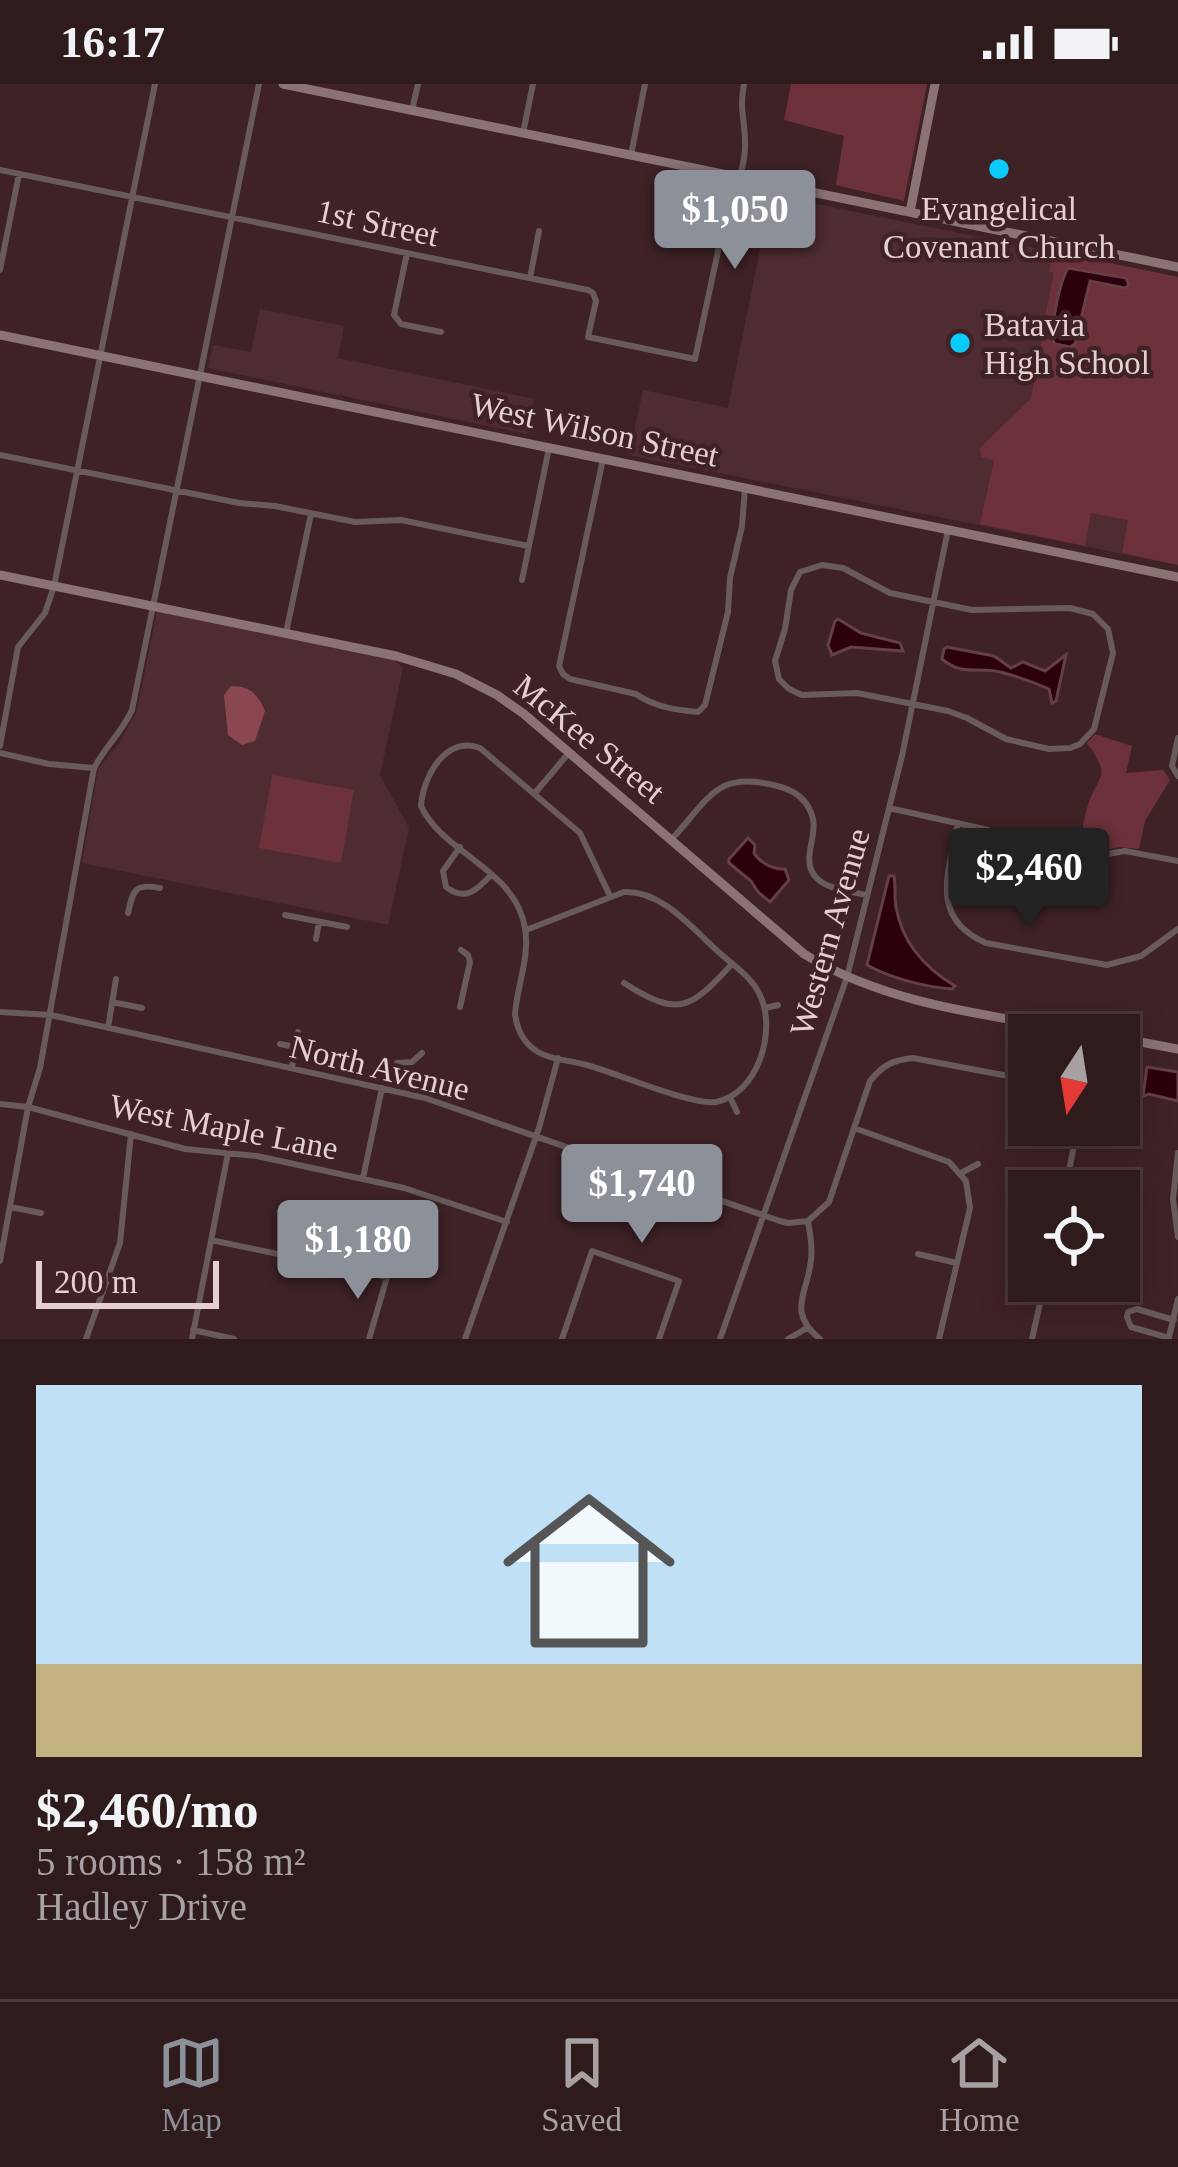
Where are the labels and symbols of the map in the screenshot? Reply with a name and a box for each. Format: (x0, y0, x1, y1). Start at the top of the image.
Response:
marker: Evangelical Covenant Church (986, 156, 1012, 182)
pin: $1,050 (637, 170, 833, 272)
place label: Evangelical Covenant Church (883, 191, 1115, 265)
street label: 1st Street (314, 193, 442, 253)
place label: Batavia High School (984, 307, 1150, 381)
marker: Batavia High School (947, 330, 973, 356)
street label: West Wilson Street (468, 386, 722, 474)
street label: McKee Street (507, 667, 672, 810)
street label: Western Avenue (783, 825, 877, 1040)
pin: $2,460 (931, 828, 1127, 930)
north arrow (1008, 1014, 1140, 1146)
street label: North Avenue (286, 1028, 473, 1108)
street label: West Maple Lane (107, 1087, 341, 1167)
pin: $1,740 (544, 1144, 740, 1246)
pin: $1,180 (260, 1200, 456, 1302)
scale bar (36, 1255, 219, 1308)

